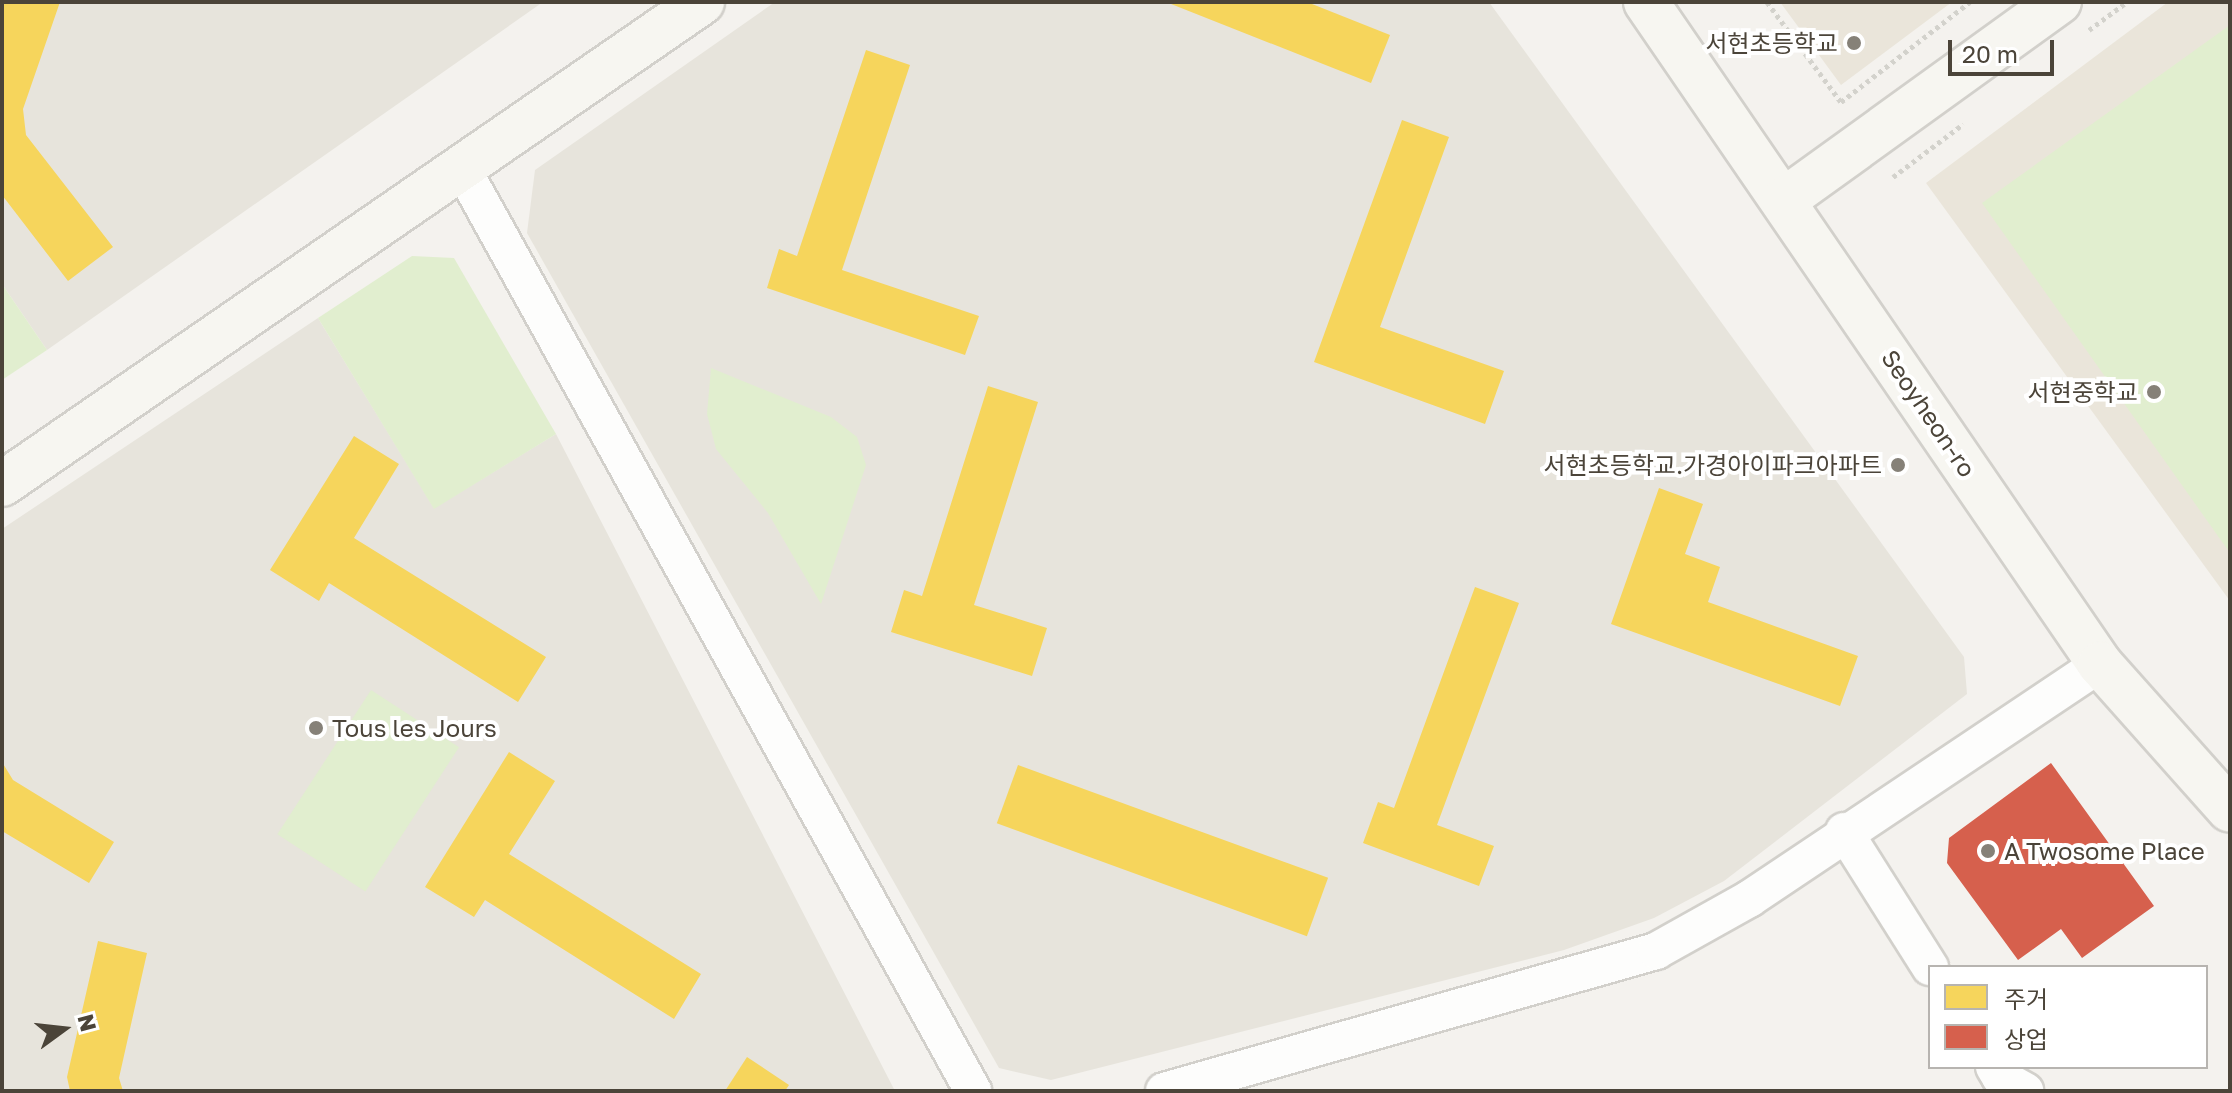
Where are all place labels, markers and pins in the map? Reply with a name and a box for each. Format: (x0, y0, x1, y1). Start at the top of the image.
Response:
place label: 서현초등학교 (1706, 29, 1838, 57)
marker: 서현초등학교 (1845, 34, 1863, 52)
place label: 서현중학교 (2028, 378, 2138, 406)
marker: 서현중학교 (2145, 383, 2163, 401)
place label: 서현초등학교.가경아이파크아파트 (1544, 451, 1882, 479)
marker: 서현초등학교.가경아이파크아파트 (1889, 456, 1907, 474)
place label: Tous les Jours (332, 714, 497, 742)
marker: Tous les Jours (307, 719, 325, 737)
place label: A Twosome Place (2004, 837, 2205, 865)
marker: A Twosome Place (1979, 842, 1997, 860)

